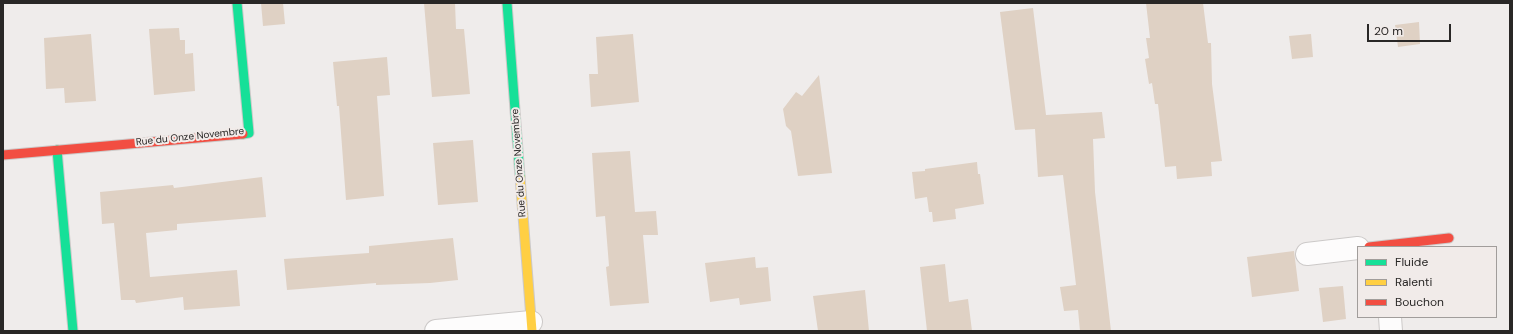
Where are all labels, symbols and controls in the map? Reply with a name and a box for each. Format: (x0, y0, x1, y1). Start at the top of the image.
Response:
scale bar (1369, 16, 1453, 42)
text: 20 m (1374, 23, 1403, 39)
street label: Rue du Onze Novembre (509, 108, 529, 218)
street label: Rue du Onze Novembre (135, 125, 245, 149)
legend (1357, 246, 1497, 318)
text: Fluide (1395, 254, 1428, 270)
text: Ralenti (1395, 274, 1432, 290)
text: Bouchon (1395, 294, 1444, 310)

